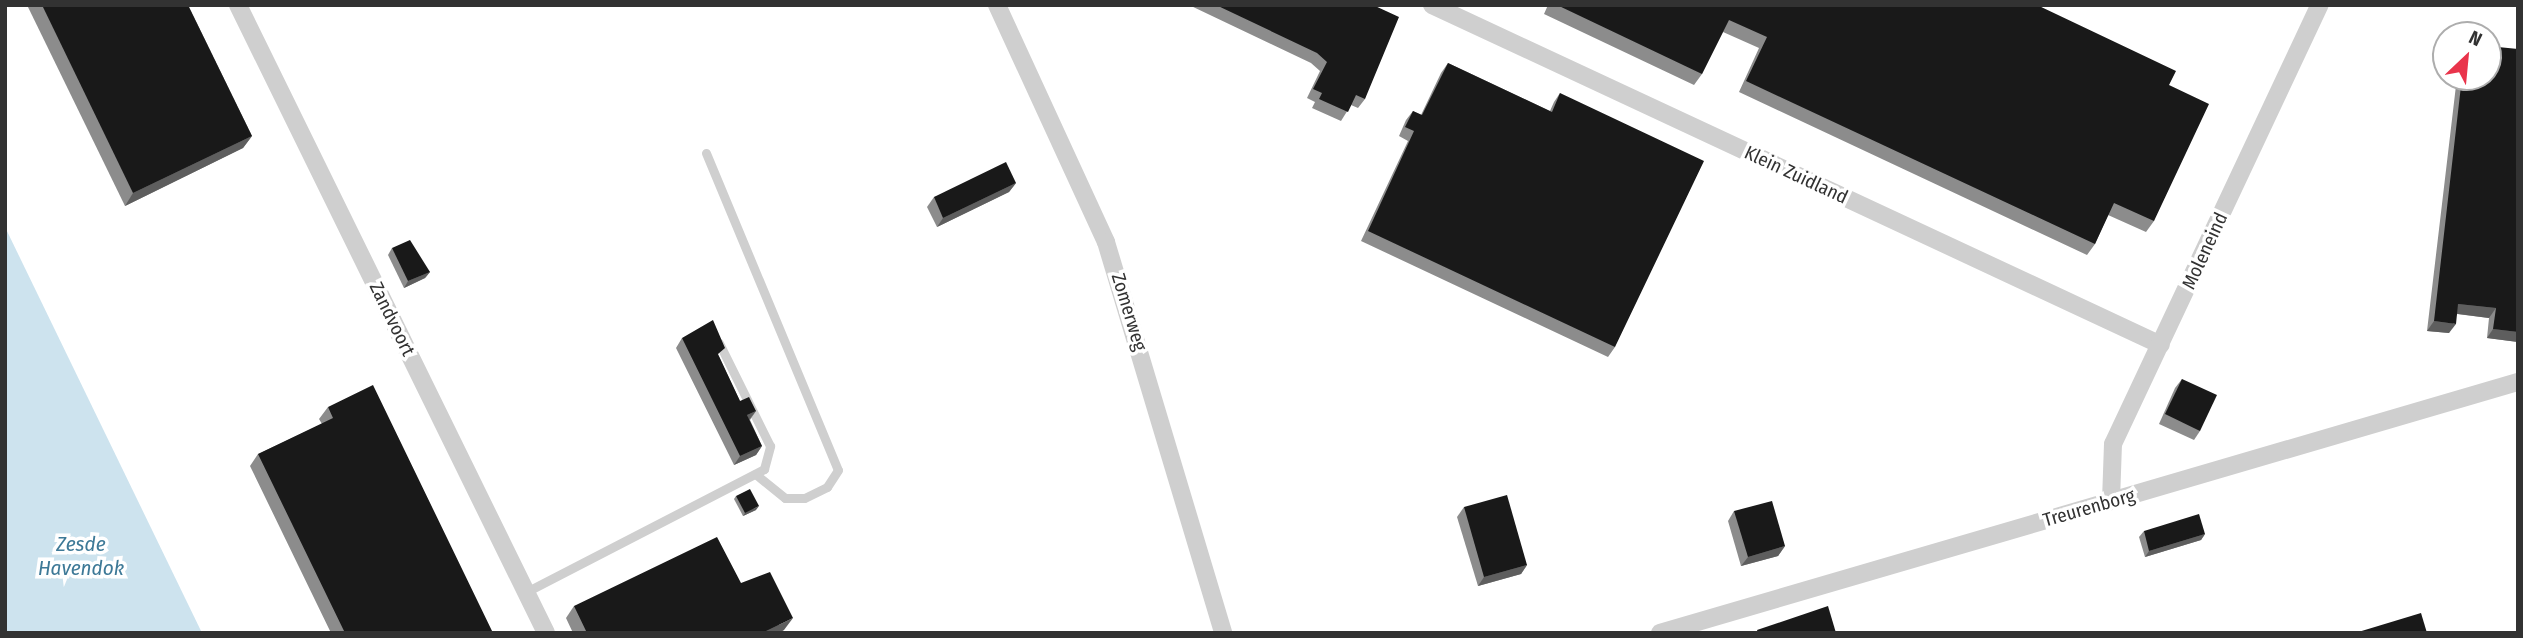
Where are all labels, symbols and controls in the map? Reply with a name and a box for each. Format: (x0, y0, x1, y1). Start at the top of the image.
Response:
north arrow (2432, 21, 2502, 91)
text: N (2465, 26, 2486, 51)
street label: Klein Zuidland (1741, 141, 1851, 209)
street label: Moleneind (2177, 209, 2233, 293)
street label: Zomerweg (1106, 270, 1152, 354)
street label: Zandvoort (364, 278, 420, 360)
street label: Treurenborg (2040, 484, 2138, 532)
water label: Zesde Havendok (38, 531, 124, 581)

